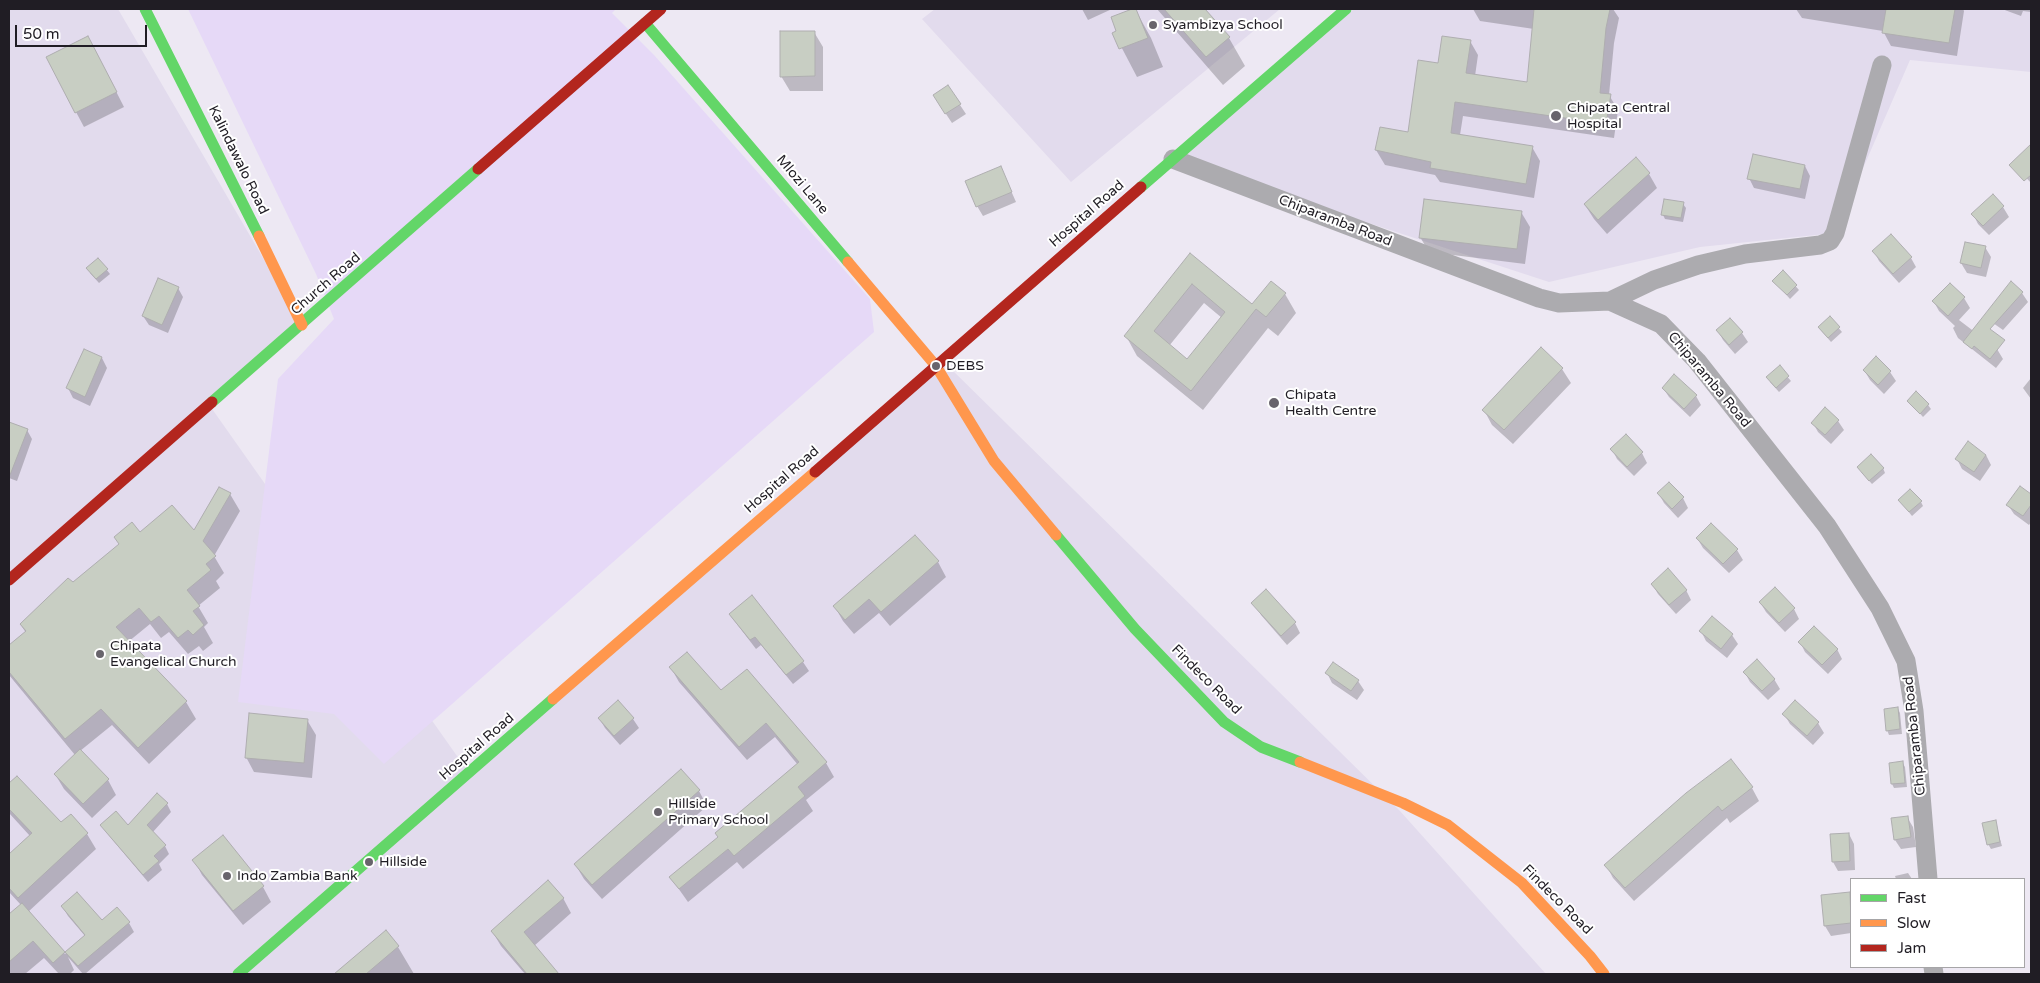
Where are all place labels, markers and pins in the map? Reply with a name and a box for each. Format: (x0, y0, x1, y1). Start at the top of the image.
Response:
place label: Syambizya School (1163, 17, 1283, 33)
marker: Syambizya School (1147, 19, 1159, 31)
place label: Chipata Central Hospital (1567, 100, 1670, 132)
marker: Chipata Central Hospital (1549, 109, 1563, 123)
place label: DEBS (946, 358, 984, 374)
marker: DEBS (930, 360, 942, 372)
place label: Chipata Health Centre (1285, 387, 1376, 420)
marker: Chipata Health Centre (1267, 396, 1281, 410)
place label: Chipata Evangelical Church (110, 638, 236, 670)
marker: Chipata Evangelical Church (94, 648, 106, 660)
place label: Hillside Primary School (668, 796, 769, 829)
marker: Hillside Primary School (652, 806, 664, 818)
place label: Hillside (379, 854, 427, 870)
marker: Hillside (363, 856, 375, 868)
place label: Indo Zambia Bank (237, 868, 358, 884)
marker: Indo Zambia Bank (221, 870, 233, 882)

